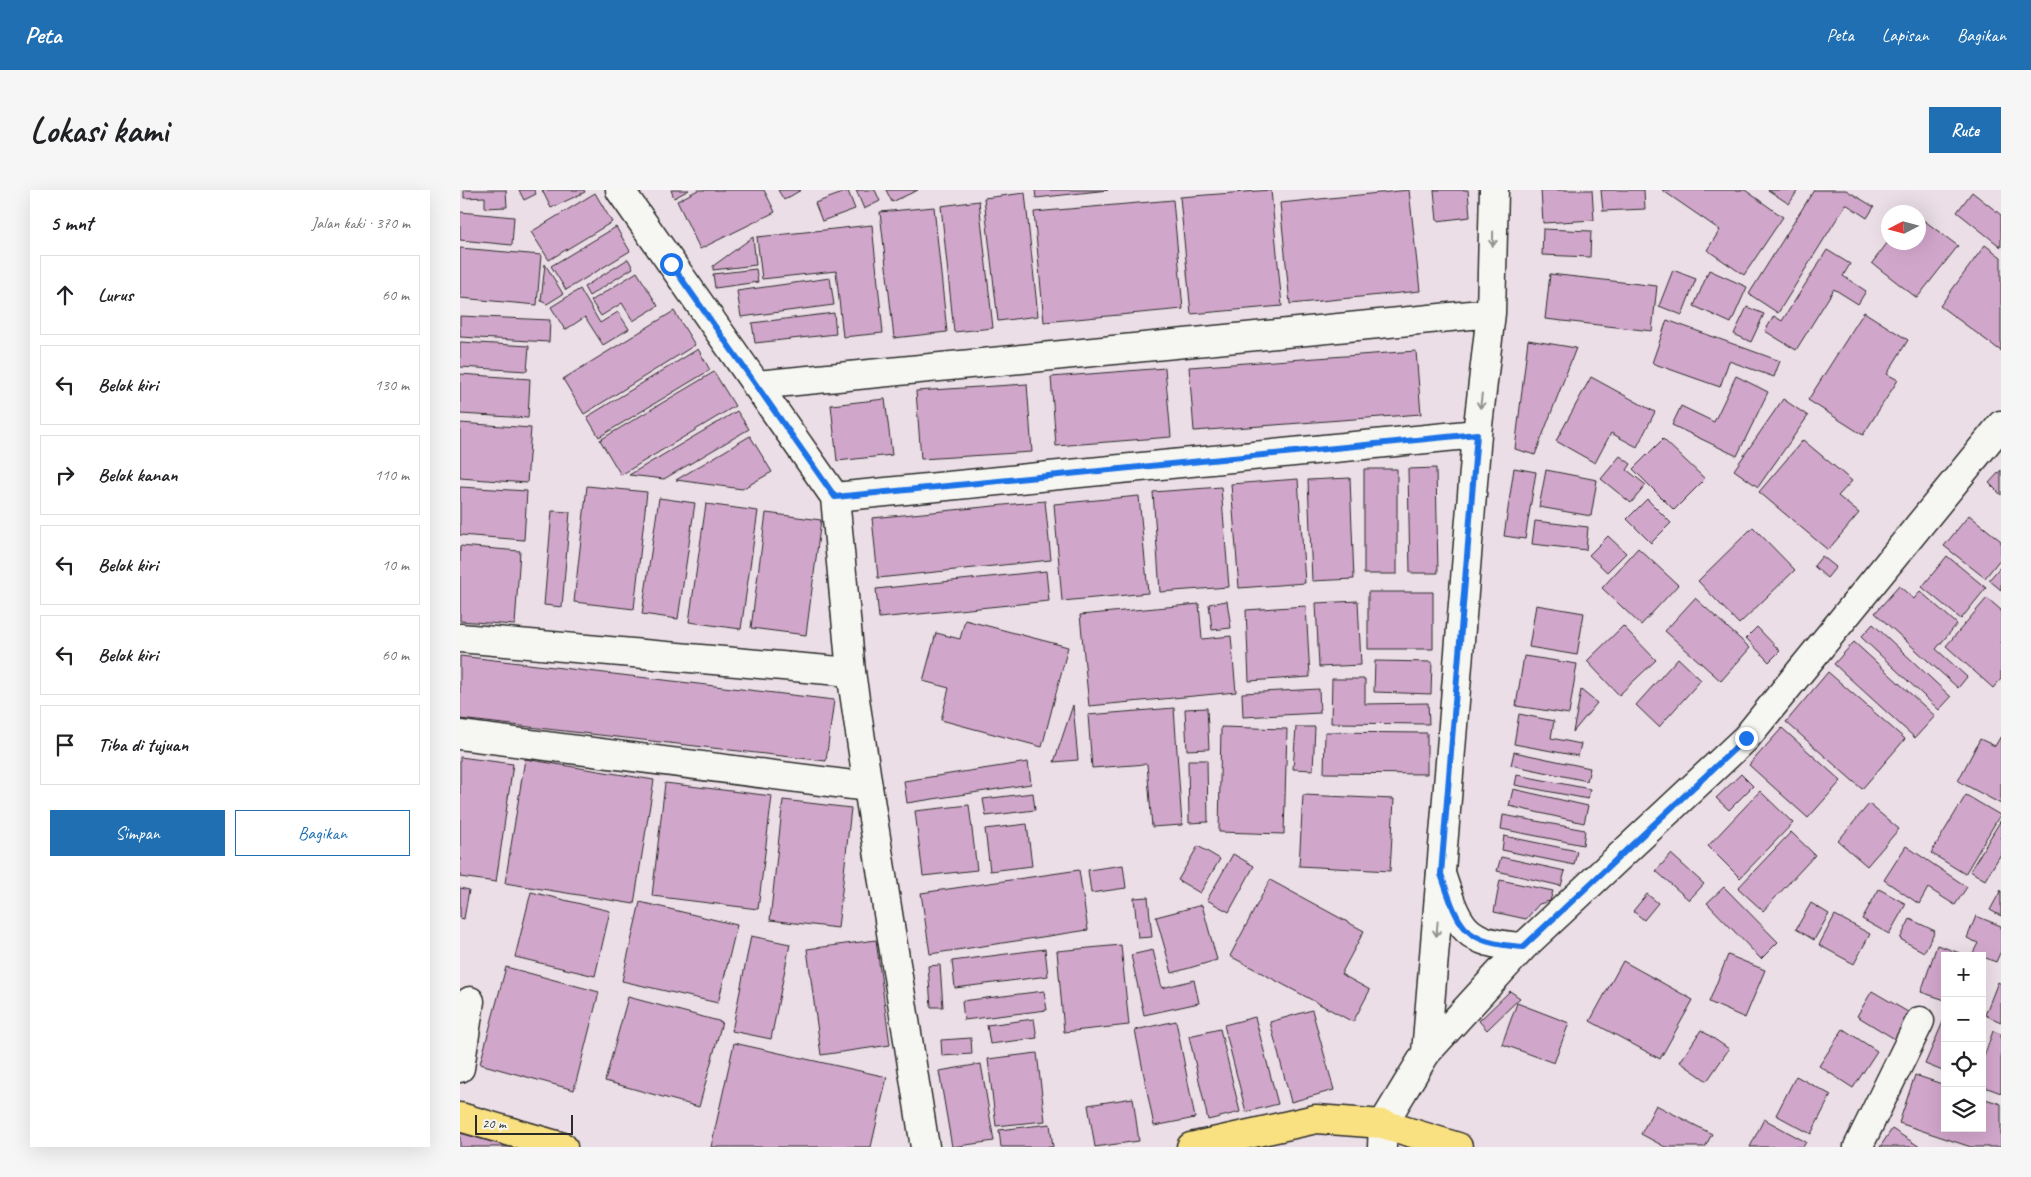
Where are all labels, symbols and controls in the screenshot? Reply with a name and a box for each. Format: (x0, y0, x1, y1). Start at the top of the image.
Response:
text: Peta (25, 20, 62, 50)
text: Peta (1827, 24, 1854, 46)
text: Lapisan (1882, 24, 1929, 46)
text: Bagikan (1957, 24, 2006, 46)
button: Rute (1929, 107, 2001, 153)
text: Lokasi kami (30, 108, 168, 153)
north arrow (1881, 205, 1926, 250)
text: 5 mnt (50, 210, 93, 236)
text: Jalan kaki · 370 m (312, 213, 410, 233)
one-way arrow (1488, 230, 1498, 246)
route start (660, 253, 683, 276)
icon: ahead (51, 281, 79, 309)
text: Lurus (98, 283, 133, 307)
text: 60 m (382, 285, 409, 305)
icon: left (51, 371, 79, 399)
text: Belok kiri (98, 373, 158, 397)
text: 130 m (375, 375, 409, 395)
one-way arrow (1476, 392, 1486, 408)
icon: right (51, 461, 79, 489)
text: Belok kanan (98, 463, 177, 487)
text: 110 m (375, 465, 409, 485)
icon: left (51, 551, 79, 579)
text: Belok kiri (98, 553, 158, 577)
text: 10 m (382, 555, 409, 575)
icon: left (51, 641, 79, 669)
text: Belok kiri (98, 643, 158, 667)
text: 60 m (382, 645, 409, 665)
route end (1735, 727, 1758, 750)
icon: arrive (51, 731, 79, 759)
text: Tiba di tujuan (98, 733, 188, 757)
button: Simpan (50, 810, 225, 856)
button: Bagikan (235, 810, 410, 856)
one-way arrow (1432, 920, 1441, 936)
map controls (1941, 952, 1986, 1132)
button: + (1941, 952, 1986, 997)
button: − (1941, 997, 1986, 1042)
button: locate (1941, 1042, 1986, 1087)
button: layers (1941, 1087, 1986, 1132)
scale bar (475, 1112, 572, 1135)
text: 20 m (482, 1115, 506, 1132)

